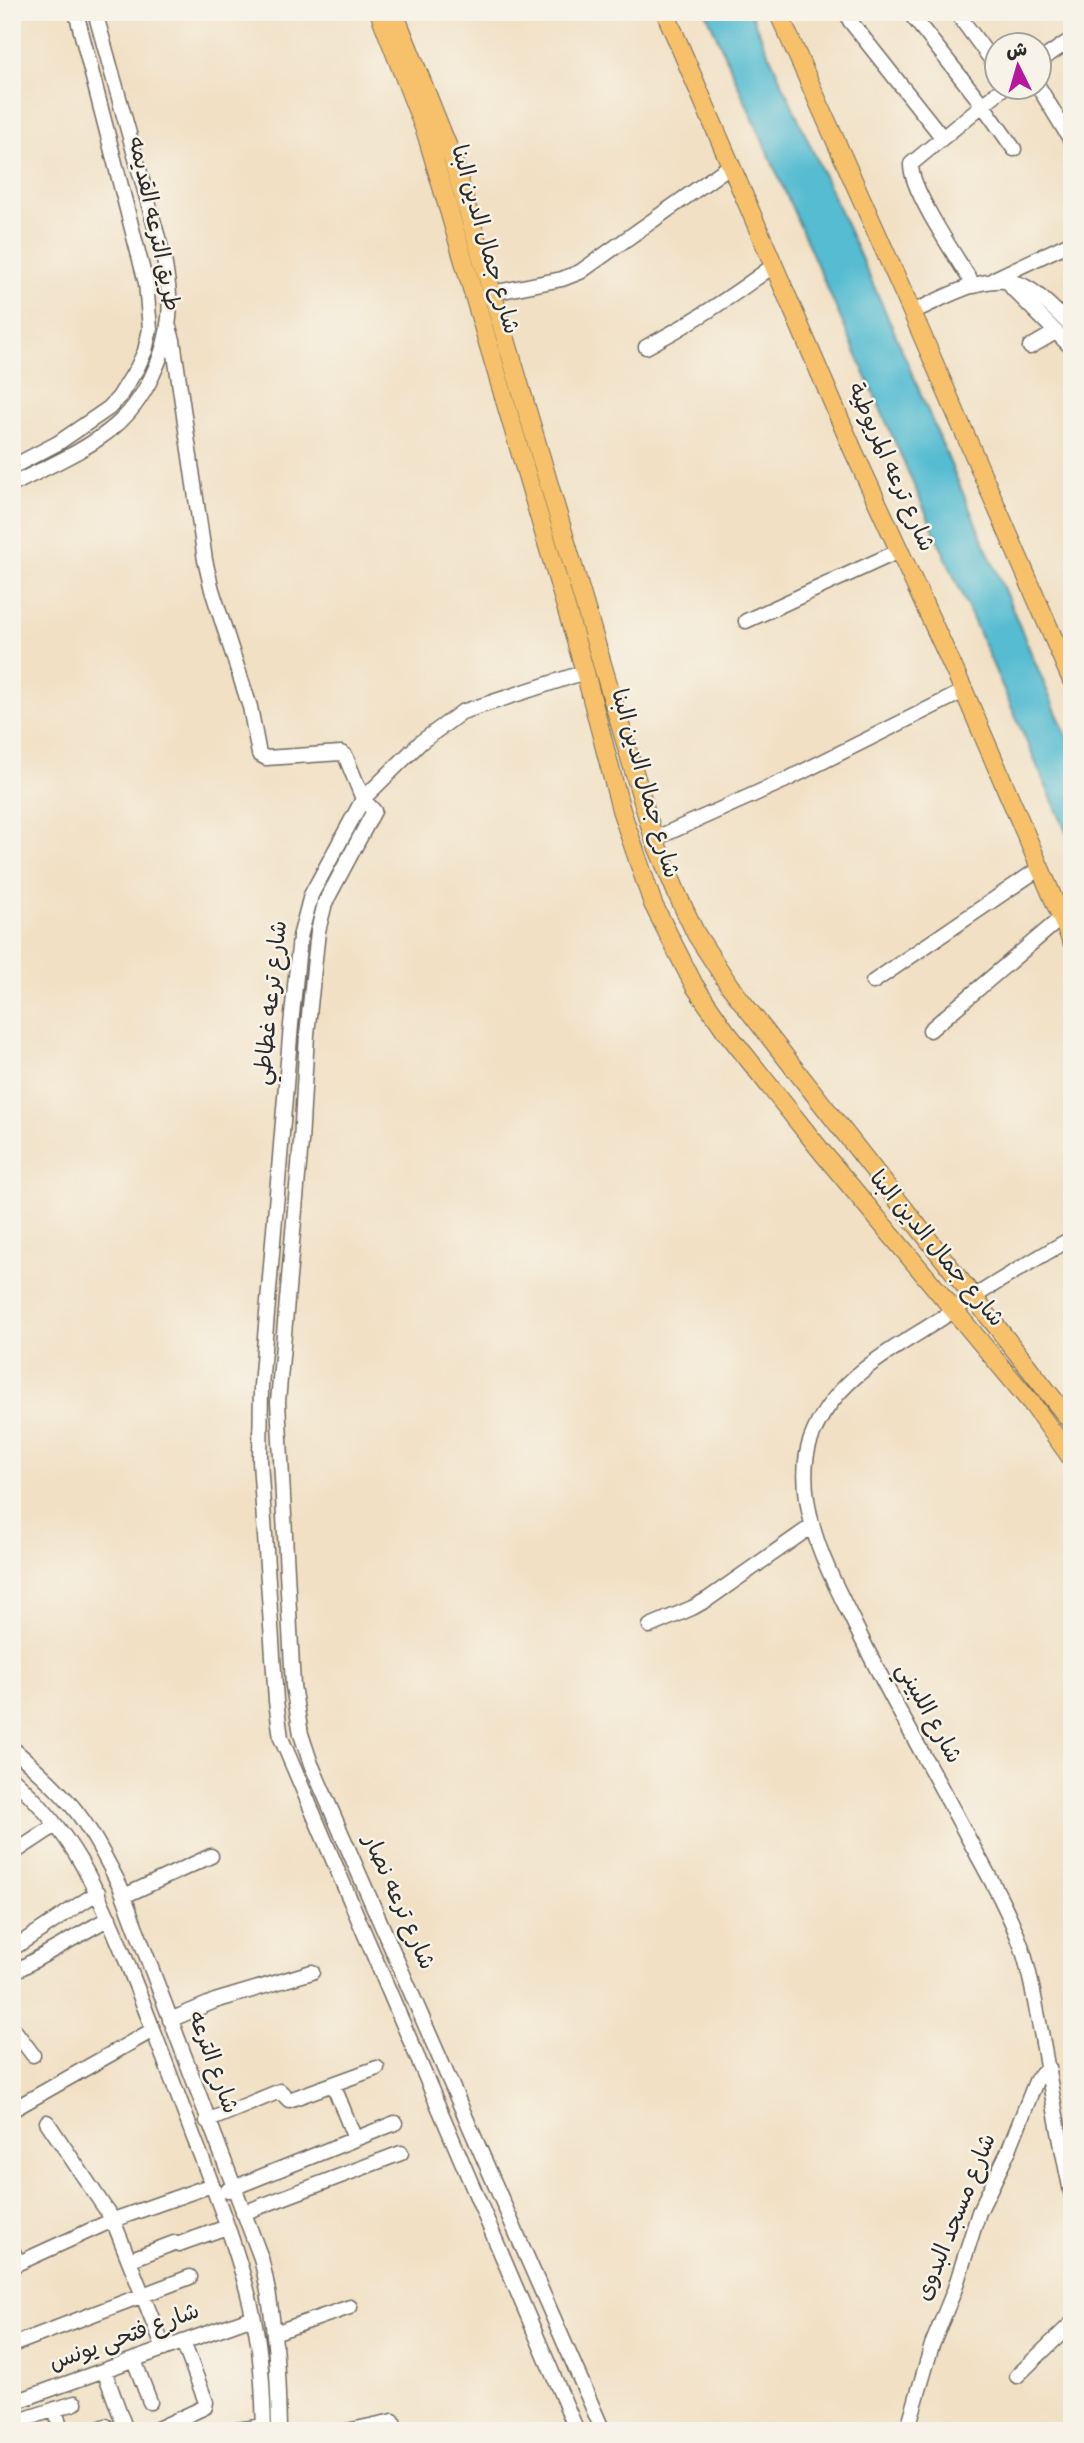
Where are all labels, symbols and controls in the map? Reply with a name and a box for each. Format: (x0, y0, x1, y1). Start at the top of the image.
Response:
north arrow (982, 32, 1052, 102)
text: ش (1005, 38, 1029, 67)
street label: طريق الترعه القديمه (117, 133, 187, 315)
street label: شارع جمال الدين البنا (440, 141, 526, 339)
street label: شارع ترعه المريوطية (837, 378, 941, 558)
street label: شارع جمال الدين البنا (600, 685, 686, 883)
street label: شارع ترعه غطاطي (248, 919, 299, 1087)
street label: شارع جمال الدين البنا (859, 1164, 1011, 1336)
street label: شارع اللبيني (885, 1657, 968, 1771)
street label: شارع ترعه نصار (352, 1828, 442, 1976)
street label: شارع الترعه (177, 2007, 245, 2119)
street label: شارع مسجد البدوى (909, 2129, 1007, 2307)
street label: شارع فتحى يونس (45, 2296, 205, 2382)

